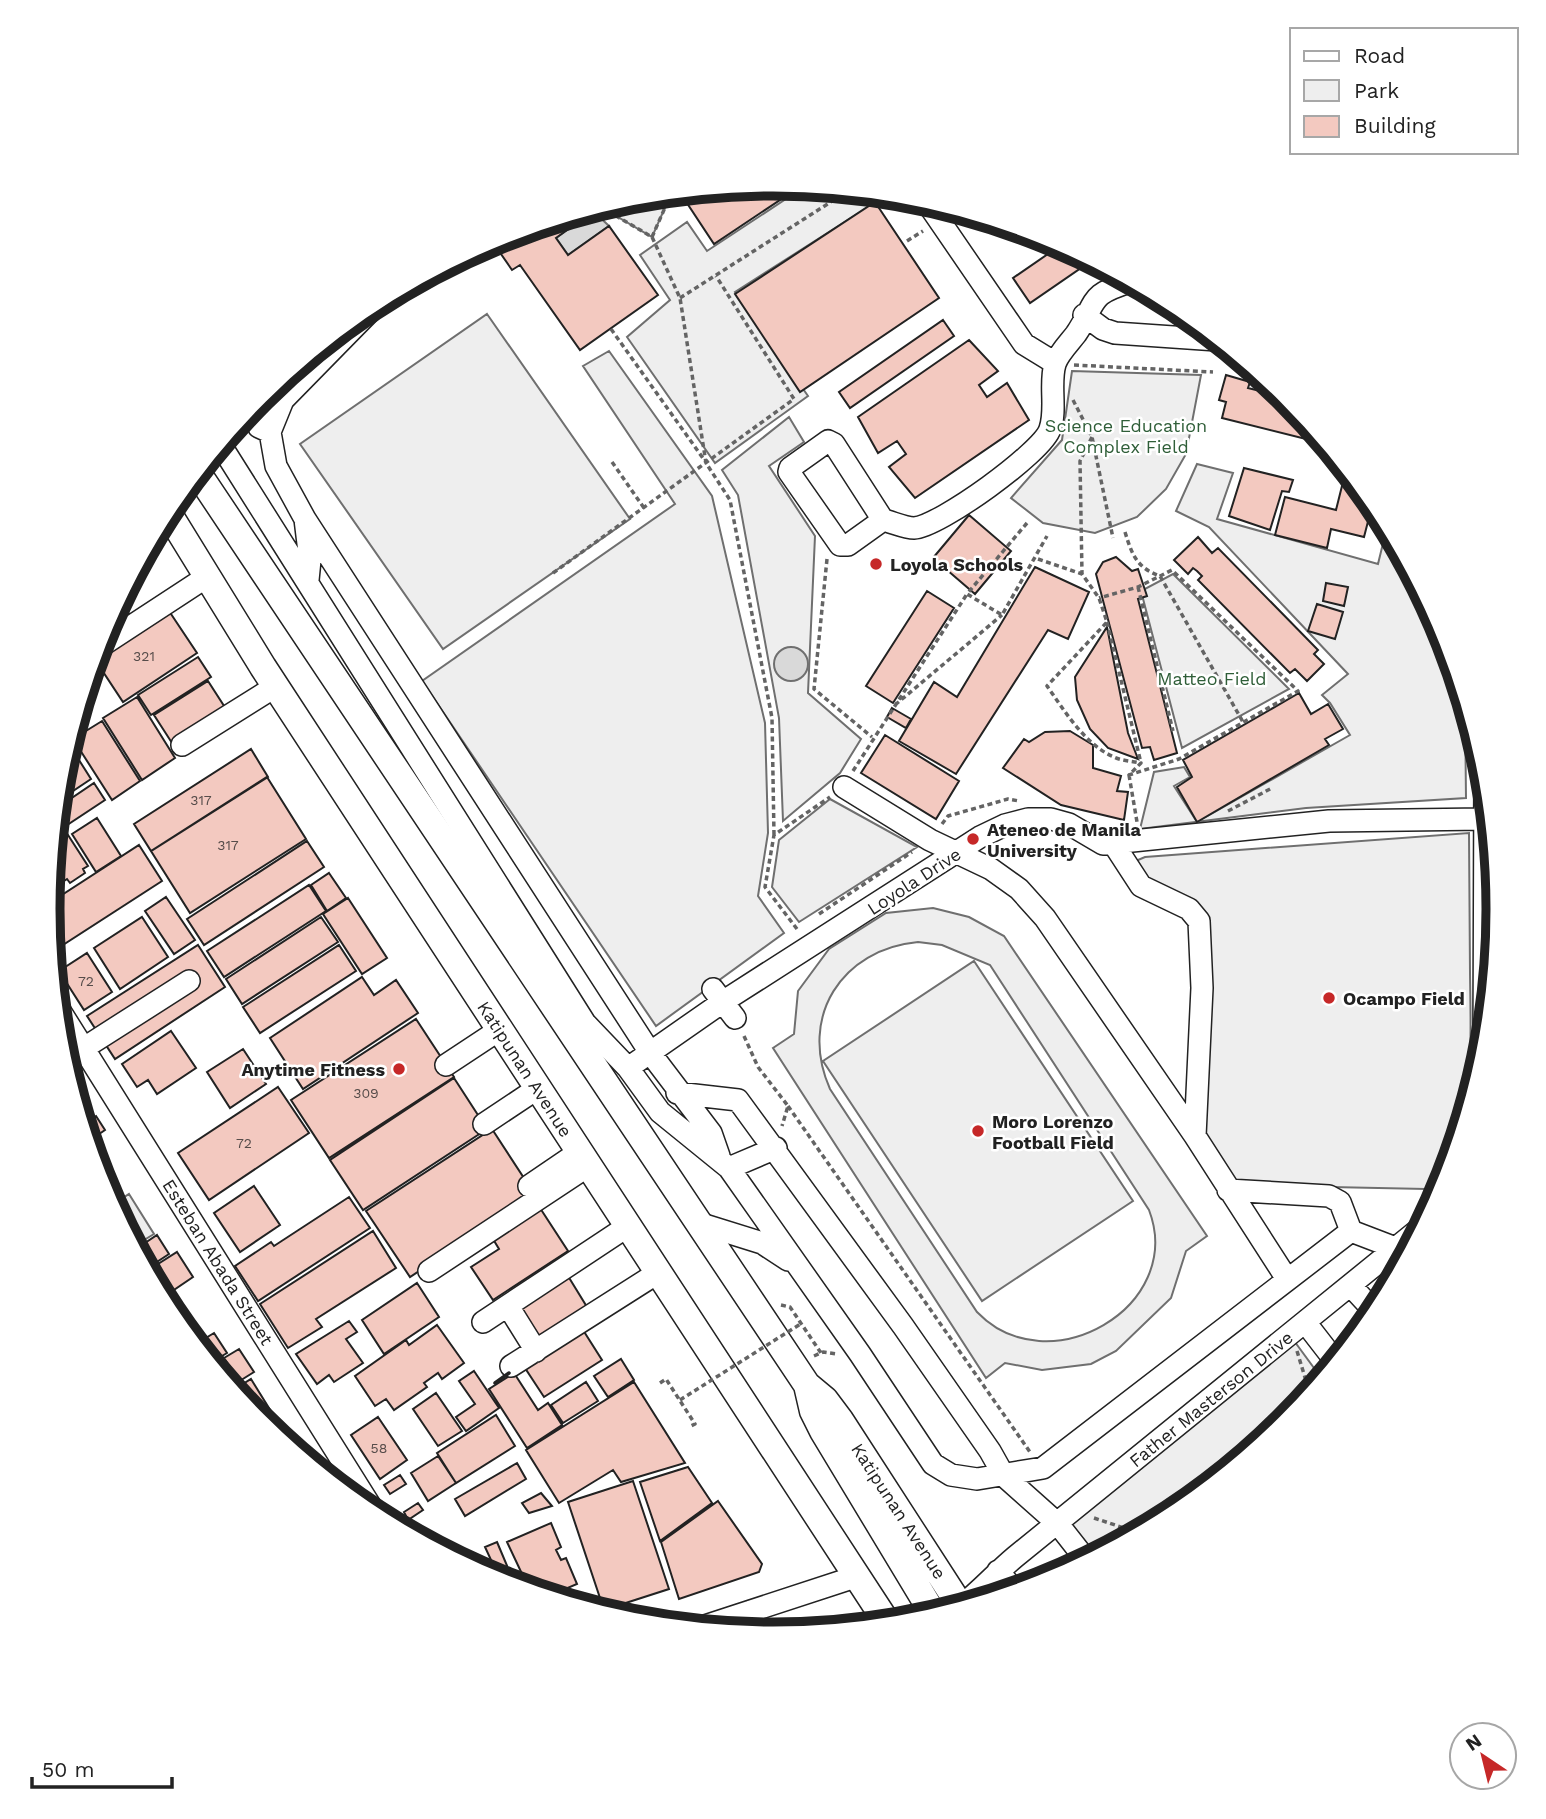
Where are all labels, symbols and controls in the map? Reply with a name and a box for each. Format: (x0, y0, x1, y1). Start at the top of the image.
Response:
legend (1290, 28, 1518, 154)
text: Road (1354, 43, 1405, 68)
text: Park (1354, 78, 1399, 103)
text: Building (1354, 113, 1436, 138)
park label: Science Education Complex Field (1045, 415, 1207, 457)
place label: Loyola Schools (890, 554, 1024, 575)
marker: Loyola Schools (868, 556, 884, 572)
house number: 321 (133, 648, 155, 664)
park label: Matteo Field (1157, 668, 1267, 689)
house number: 317 (190, 792, 212, 808)
place label: Ateneo de Manila University (987, 819, 1142, 861)
marker: Ateneo de Manila University (965, 831, 981, 847)
house number: 317 (217, 837, 239, 853)
street label: Loyola Drive (863, 843, 965, 919)
house number: 72 (78, 973, 94, 989)
place label: Ocampo Field (1343, 988, 1465, 1009)
marker: Ocampo Field (1321, 990, 1337, 1006)
street label: Katipunan Avenue (473, 997, 577, 1141)
place label: Anytime Fitness (241, 1059, 385, 1080)
marker: Anytime Fitness (391, 1061, 407, 1077)
house number: 309 (353, 1085, 379, 1101)
place label: Moro Lorenzo Football Field (992, 1111, 1114, 1153)
marker: Moro Lorenzo Football Field (970, 1123, 986, 1139)
house number: 72 (236, 1135, 252, 1151)
street label: Esteban Abada Street (158, 1175, 278, 1349)
street label: Father Masterson Drive (1125, 1327, 1297, 1471)
street label: Katipunan Avenue (847, 1439, 951, 1583)
house number: 58 (371, 1440, 387, 1456)
north arrow (1448, 1721, 1518, 1791)
text: N (1461, 1729, 1486, 1756)
scale bar (32, 1745, 172, 1789)
text: 50 m (42, 1757, 94, 1782)

